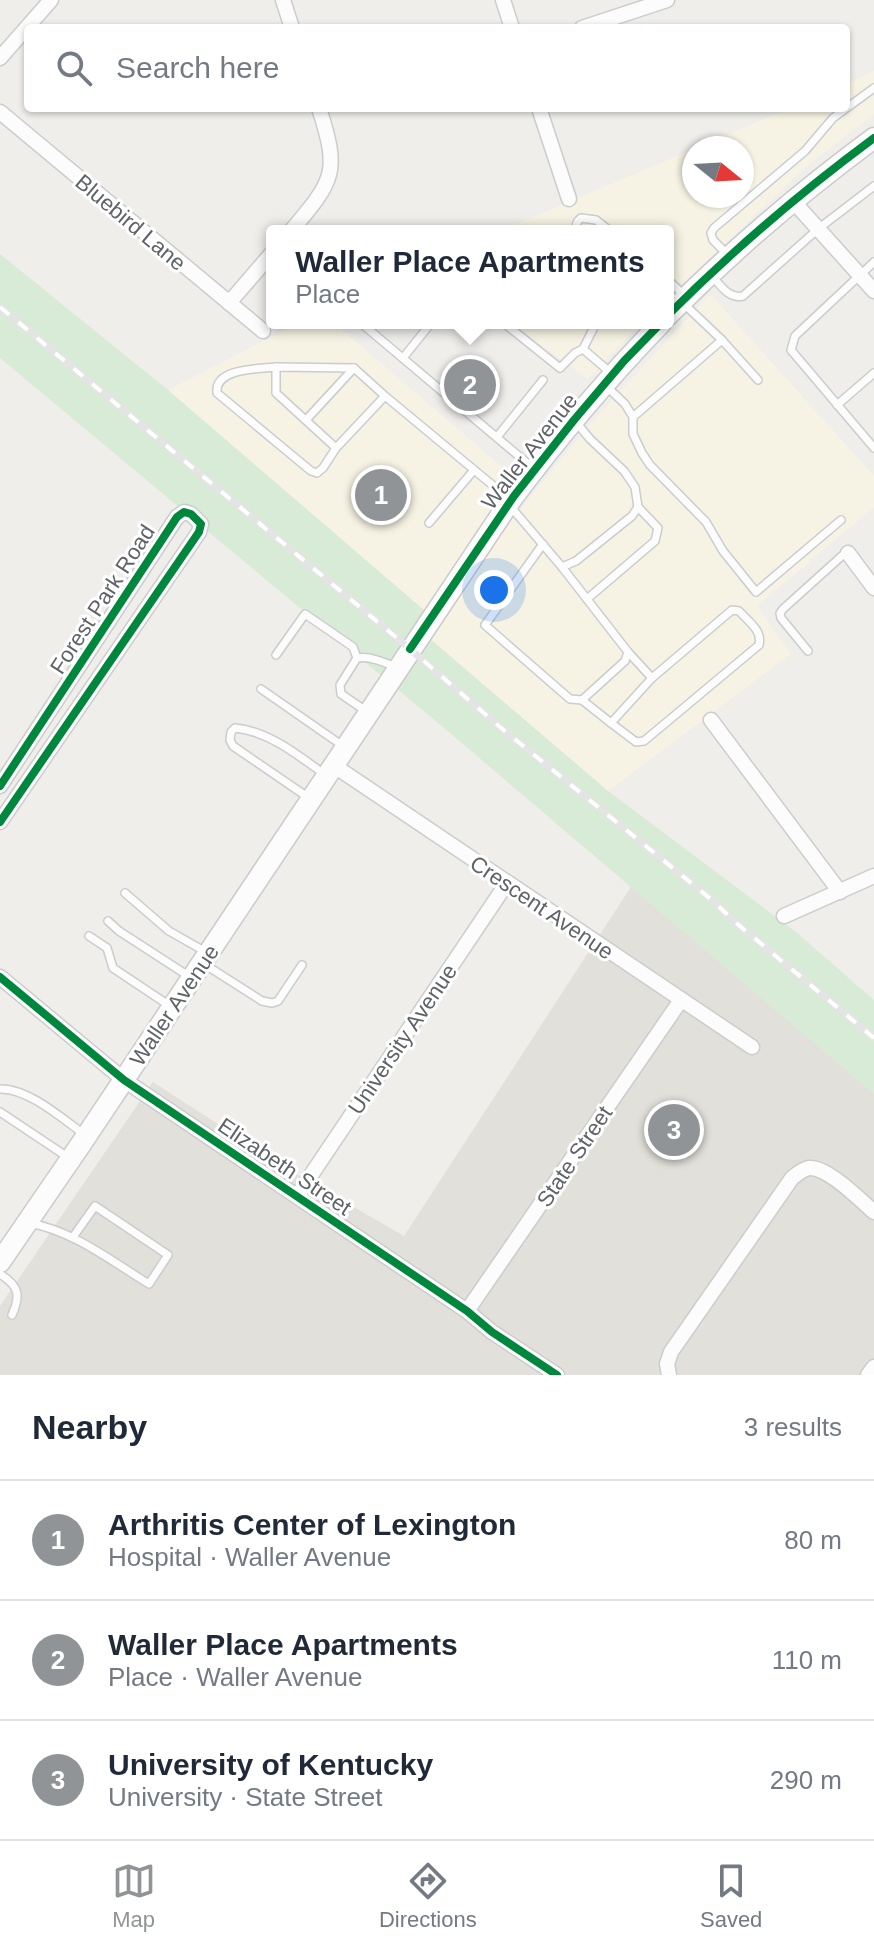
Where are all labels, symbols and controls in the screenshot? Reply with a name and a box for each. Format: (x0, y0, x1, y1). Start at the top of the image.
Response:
search box (24, 24, 850, 112)
icon: search (52, 46, 96, 90)
text: Search here (116, 51, 279, 84)
north arrow (682, 136, 754, 208)
street label: Bluebird Lane (71, 169, 191, 276)
popup (266, 225, 674, 329)
text: Waller Place Apartments (295, 245, 645, 278)
text: Place (295, 279, 360, 309)
pin: 2 (444, 355, 496, 415)
street label: Waller Avenue (476, 388, 583, 514)
pin: 1 (355, 465, 407, 525)
street label: Forest Park Road (45, 520, 160, 678)
your location (474, 570, 514, 610)
street label: Crescent Avenue (465, 850, 618, 965)
street label: Waller Avenue (125, 940, 224, 1071)
street label: University Avenue (343, 959, 462, 1119)
pin: 3 (648, 1100, 700, 1160)
street label: State Street (532, 1101, 617, 1211)
street label: Elizabeth Street (213, 1113, 356, 1220)
text: Nearby (32, 1408, 147, 1446)
text: 3 results (744, 1412, 842, 1442)
text: Arthritis Center of Lexington (108, 1508, 516, 1541)
text: 1 (51, 1525, 65, 1555)
text: 80 m (784, 1525, 842, 1555)
text: Hospital · Waller Avenue (108, 1542, 391, 1572)
text: Waller Place Apartments (108, 1628, 458, 1661)
text: 2 (51, 1645, 65, 1675)
text: 110 m (772, 1645, 842, 1675)
text: Place · Waller Avenue (108, 1662, 362, 1692)
text: University of Kentucky (108, 1748, 433, 1781)
text: 3 (51, 1765, 65, 1795)
text: 290 m (770, 1765, 842, 1795)
text: University · State Street (108, 1782, 383, 1812)
tab: Map (112, 1859, 156, 1933)
tab: Directions (379, 1859, 477, 1933)
tab: Saved (700, 1859, 762, 1933)

